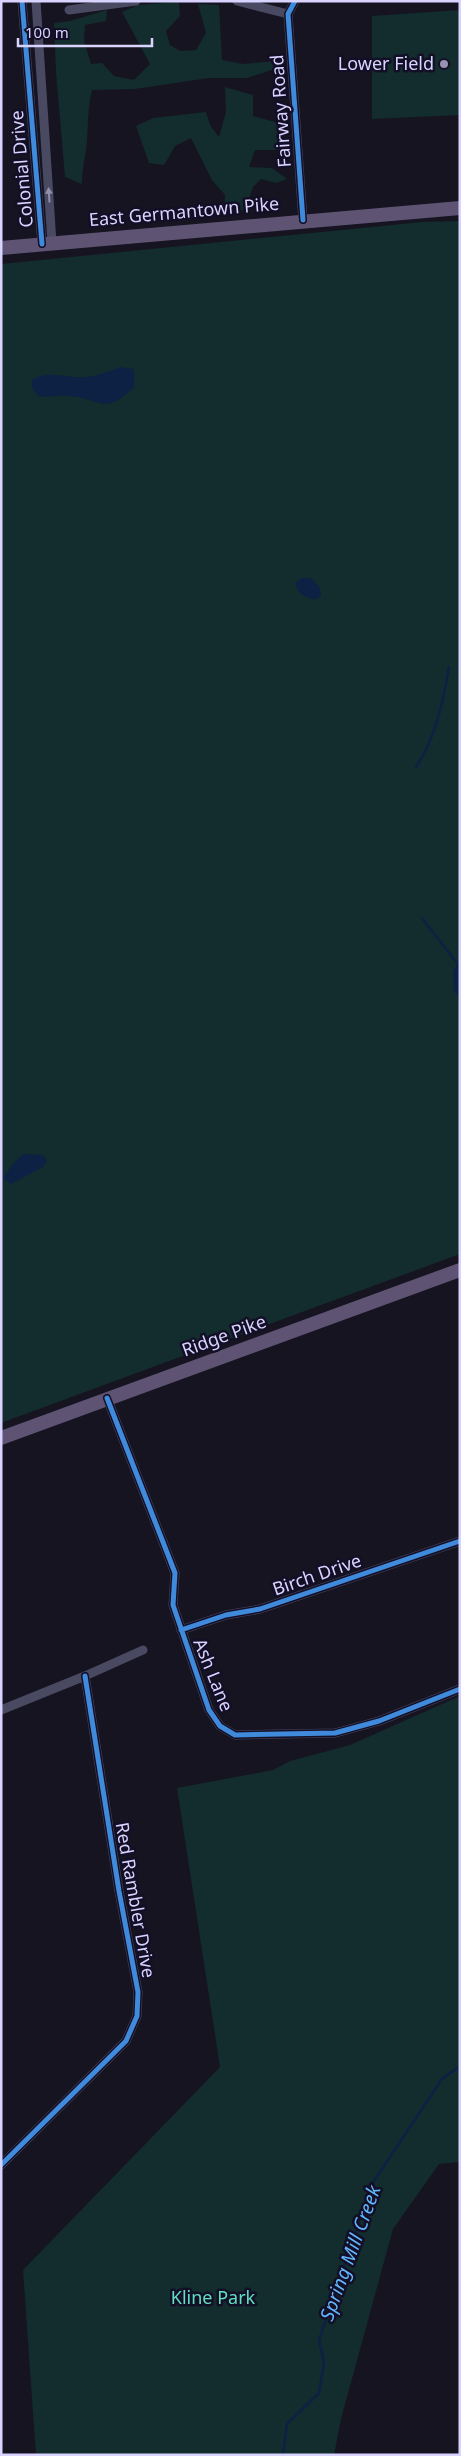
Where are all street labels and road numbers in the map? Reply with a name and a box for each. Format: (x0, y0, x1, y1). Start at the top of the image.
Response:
street label: Fairway Road (264, 54, 296, 168)
street label: Colonial Drive (4, 110, 38, 229)
street label: East Germantown Pike (88, 191, 280, 231)
street label: Ridge Pike (178, 1309, 269, 1361)
street label: Birch Drive (269, 1548, 364, 1600)
street label: Ash Lane (188, 1635, 239, 1715)
street label: Red Rambler Drive (110, 1820, 161, 1980)

